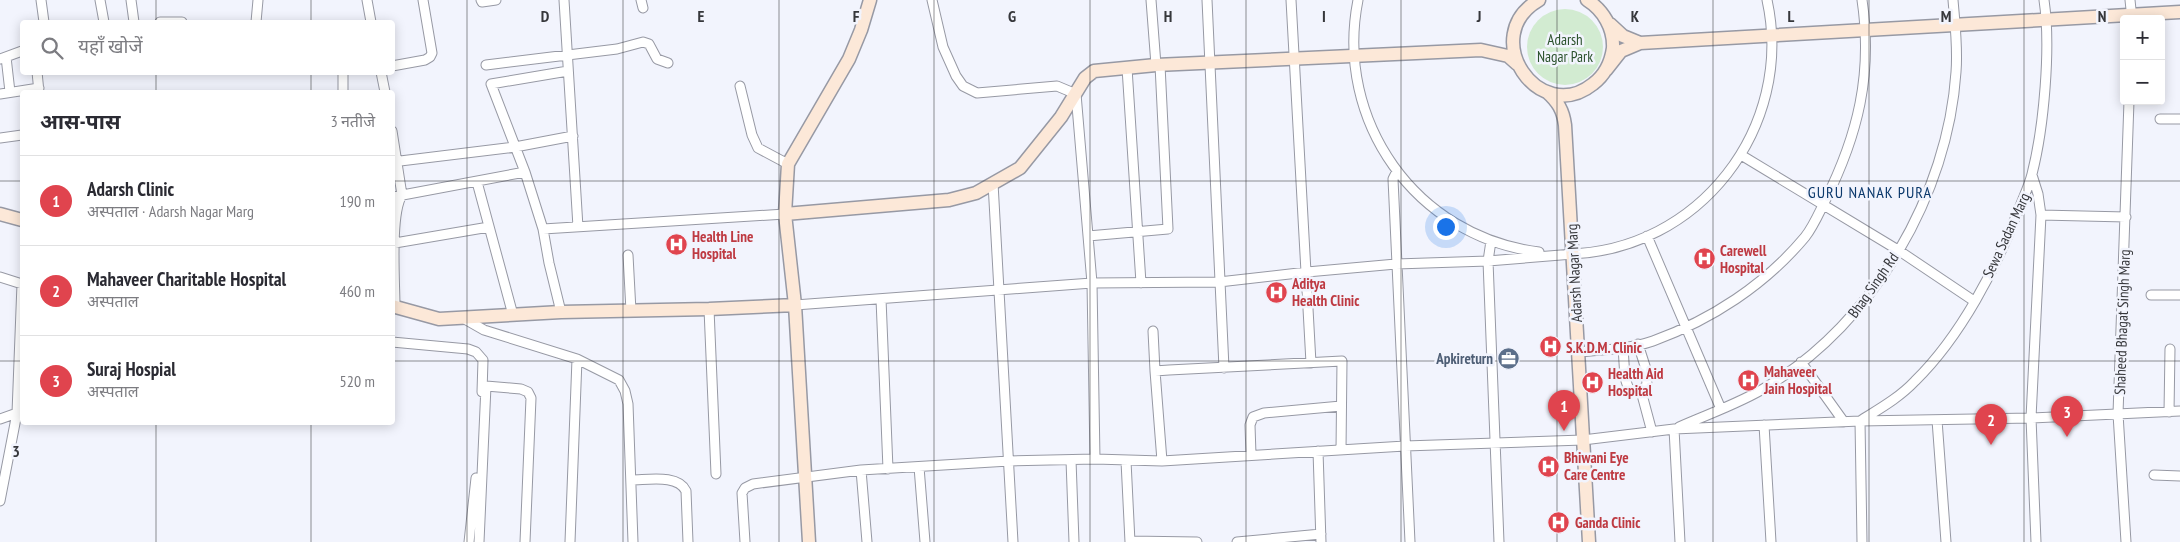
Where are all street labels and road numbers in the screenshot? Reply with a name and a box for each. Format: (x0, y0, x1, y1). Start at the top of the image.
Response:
street label: Sewa Sadan Marg (1978, 190, 2034, 280)
street label: Adarsh Nagar Marg (1562, 223, 1586, 323)
street label: Bhag Singh Rd (1844, 249, 1902, 321)
street label: Shaheed Bhagat Singh Marg (2110, 249, 2134, 395)

